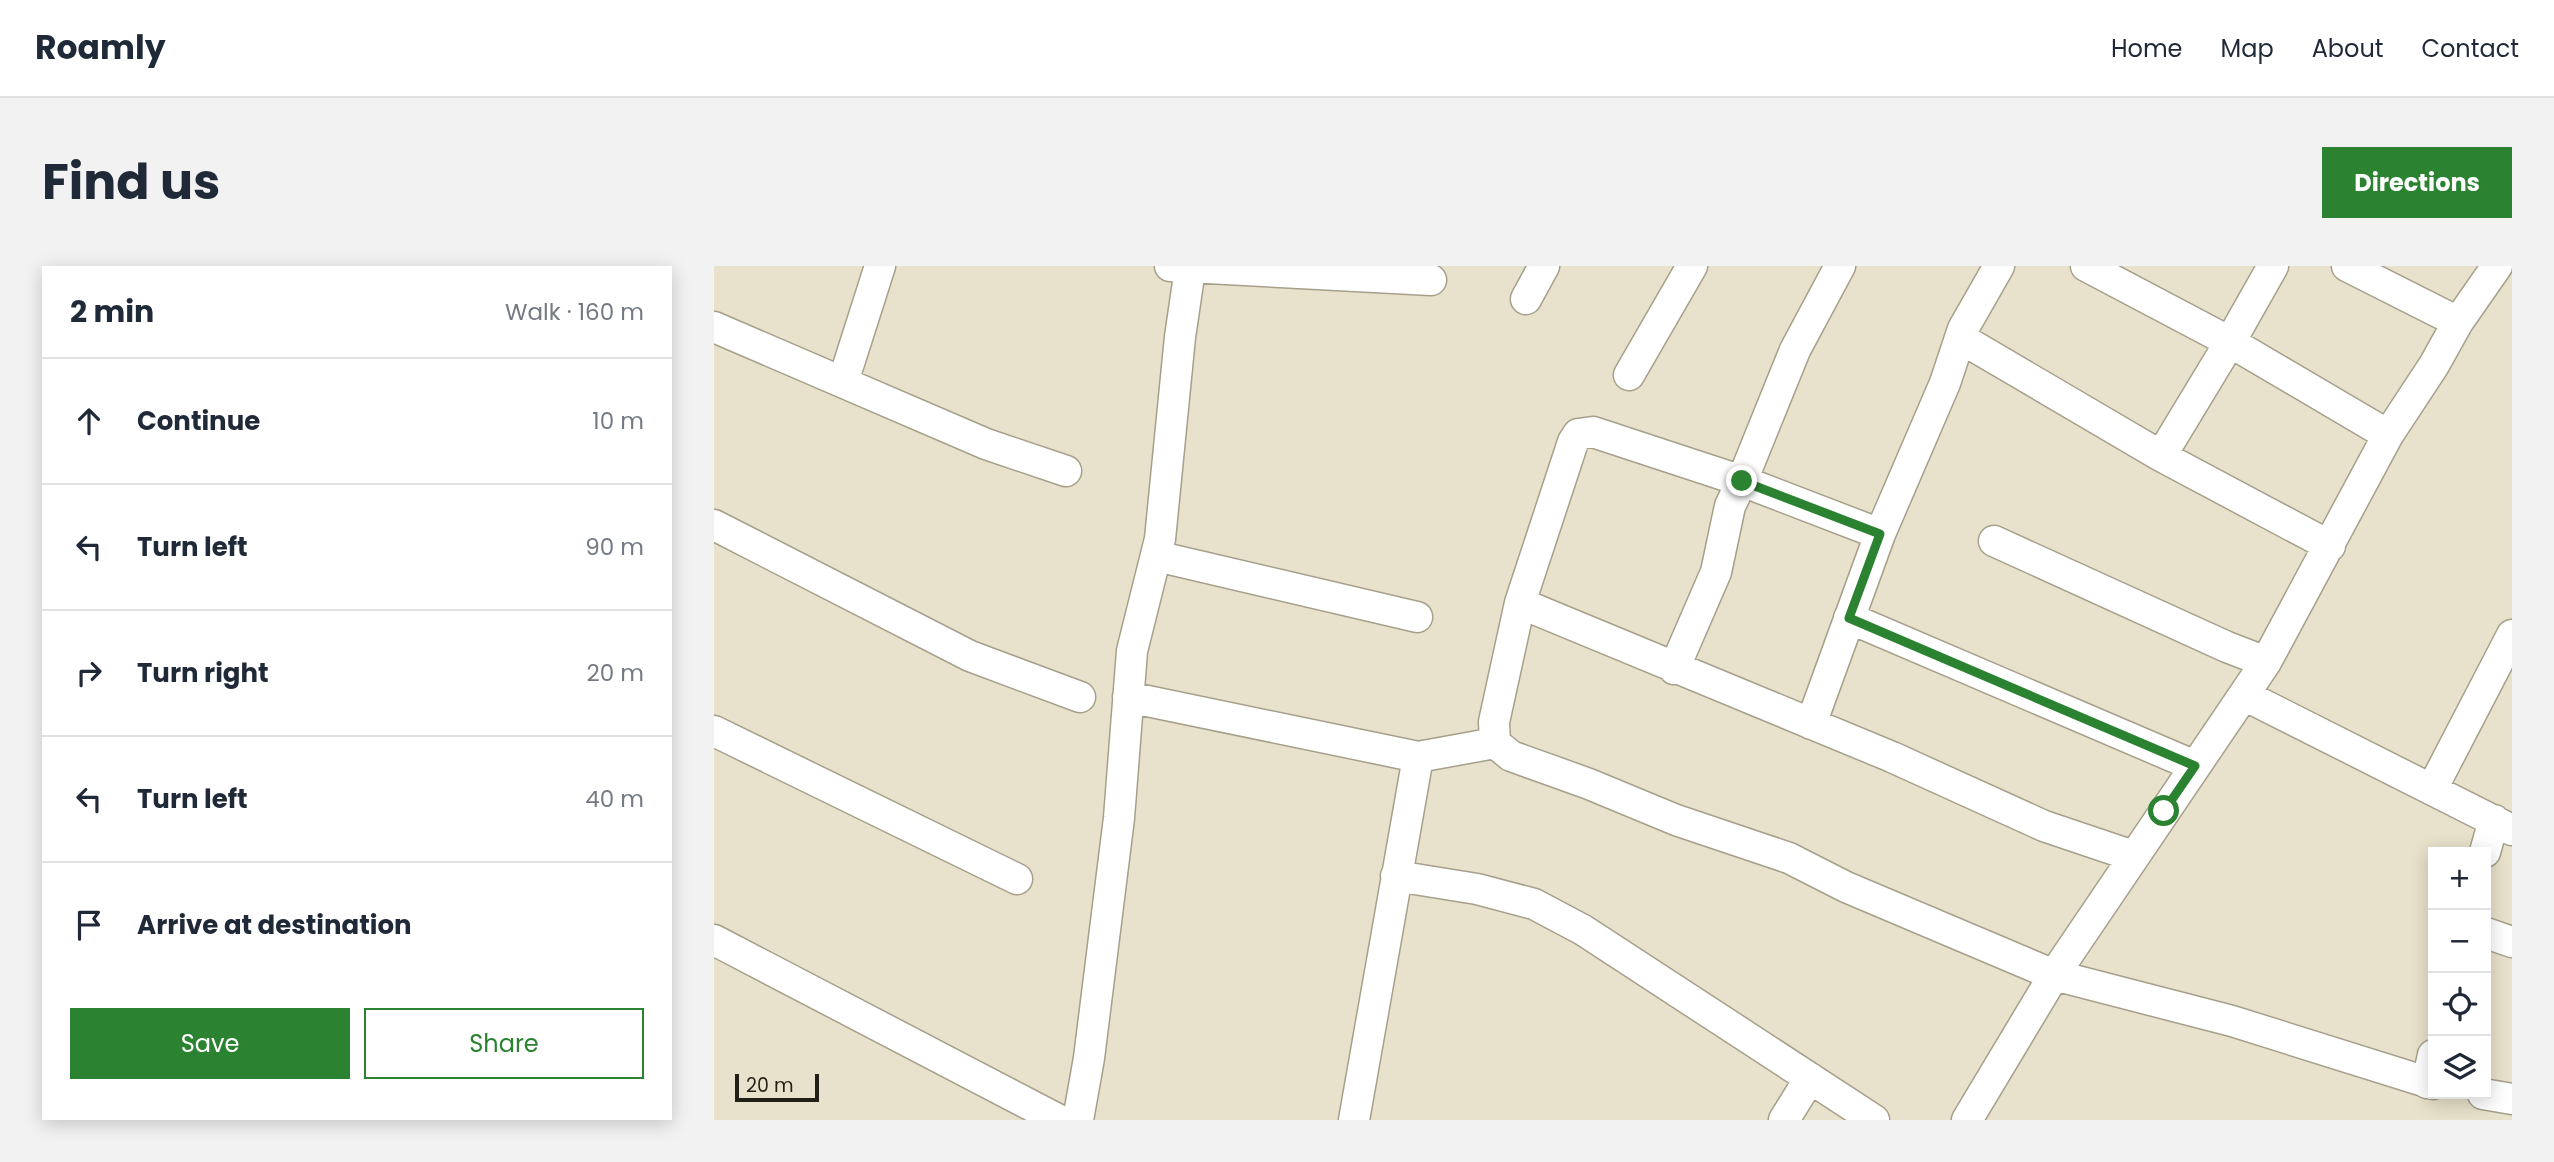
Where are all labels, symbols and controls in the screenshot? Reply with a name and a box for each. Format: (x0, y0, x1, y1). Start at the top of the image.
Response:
text: Roamly (35, 24, 165, 71)
text: Home (2111, 32, 2183, 65)
text: Map (2221, 32, 2274, 65)
text: About (2312, 32, 2383, 65)
text: Contact (2421, 32, 2519, 65)
button: Directions (2322, 147, 2512, 218)
text: Find us (42, 148, 220, 216)
text: 2 min (70, 290, 154, 333)
text: Walk · 160 m (505, 296, 644, 328)
icon: ahead (70, 402, 108, 440)
text: Continue (137, 403, 260, 439)
text: 10 m (592, 405, 644, 437)
route end (1726, 465, 1757, 496)
icon: left (70, 528, 108, 566)
text: Turn left (137, 529, 248, 565)
text: 90 m (585, 531, 644, 563)
icon: right (70, 654, 108, 692)
text: Turn right (137, 655, 269, 691)
text: 20 m (586, 657, 644, 689)
icon: left (70, 780, 108, 818)
text: Turn left (137, 781, 248, 817)
text: 40 m (585, 783, 644, 815)
route start (2148, 795, 2179, 826)
map controls (2428, 847, 2491, 1099)
button: + (2428, 847, 2491, 910)
icon: arrive (70, 906, 108, 944)
text: Arrive at destination (137, 907, 412, 943)
button: − (2428, 910, 2491, 973)
button: locate (2428, 973, 2491, 1036)
button: Save (70, 1008, 350, 1079)
button: Share (364, 1008, 644, 1079)
button: layers (2428, 1036, 2491, 1099)
scale bar (735, 1071, 819, 1103)
text: 20 m (746, 1072, 794, 1099)

